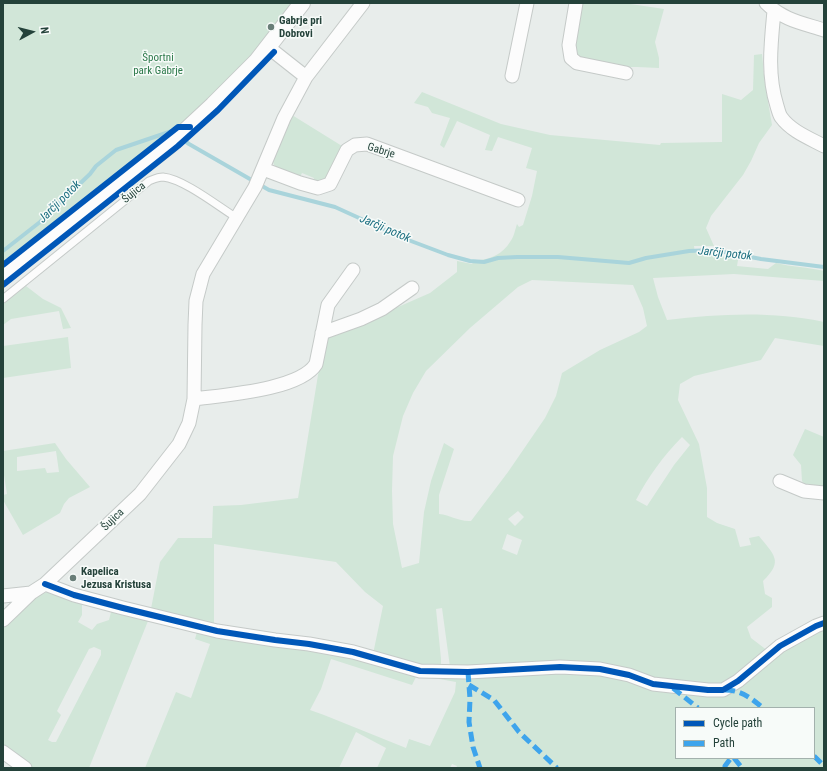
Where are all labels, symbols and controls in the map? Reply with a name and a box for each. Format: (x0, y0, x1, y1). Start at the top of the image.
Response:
north arrow (12, 12, 52, 52)
place label: Gabrje pri Dobrovi (279, 14, 322, 40)
marker: Gabrje pri Dobrovi (266, 22, 276, 32)
text: N (38, 26, 51, 35)
park label: Športni park Gabrje (133, 51, 183, 77)
street label: Gabrje (366, 141, 396, 161)
water label: Jarčji potok (36, 178, 84, 226)
street label: Šujica (120, 180, 148, 206)
water label: Jarčji potok (357, 212, 413, 246)
water label: Jarčji potok (697, 244, 753, 264)
street label: Šujica (99, 506, 127, 534)
place label: Kapelica Jezusa Kristusa (81, 565, 151, 591)
marker: Kapelica Jezusa Kristusa (68, 573, 78, 583)
legend (675, 707, 815, 759)
text: Cycle path (713, 716, 762, 730)
text: Path (713, 736, 735, 750)

